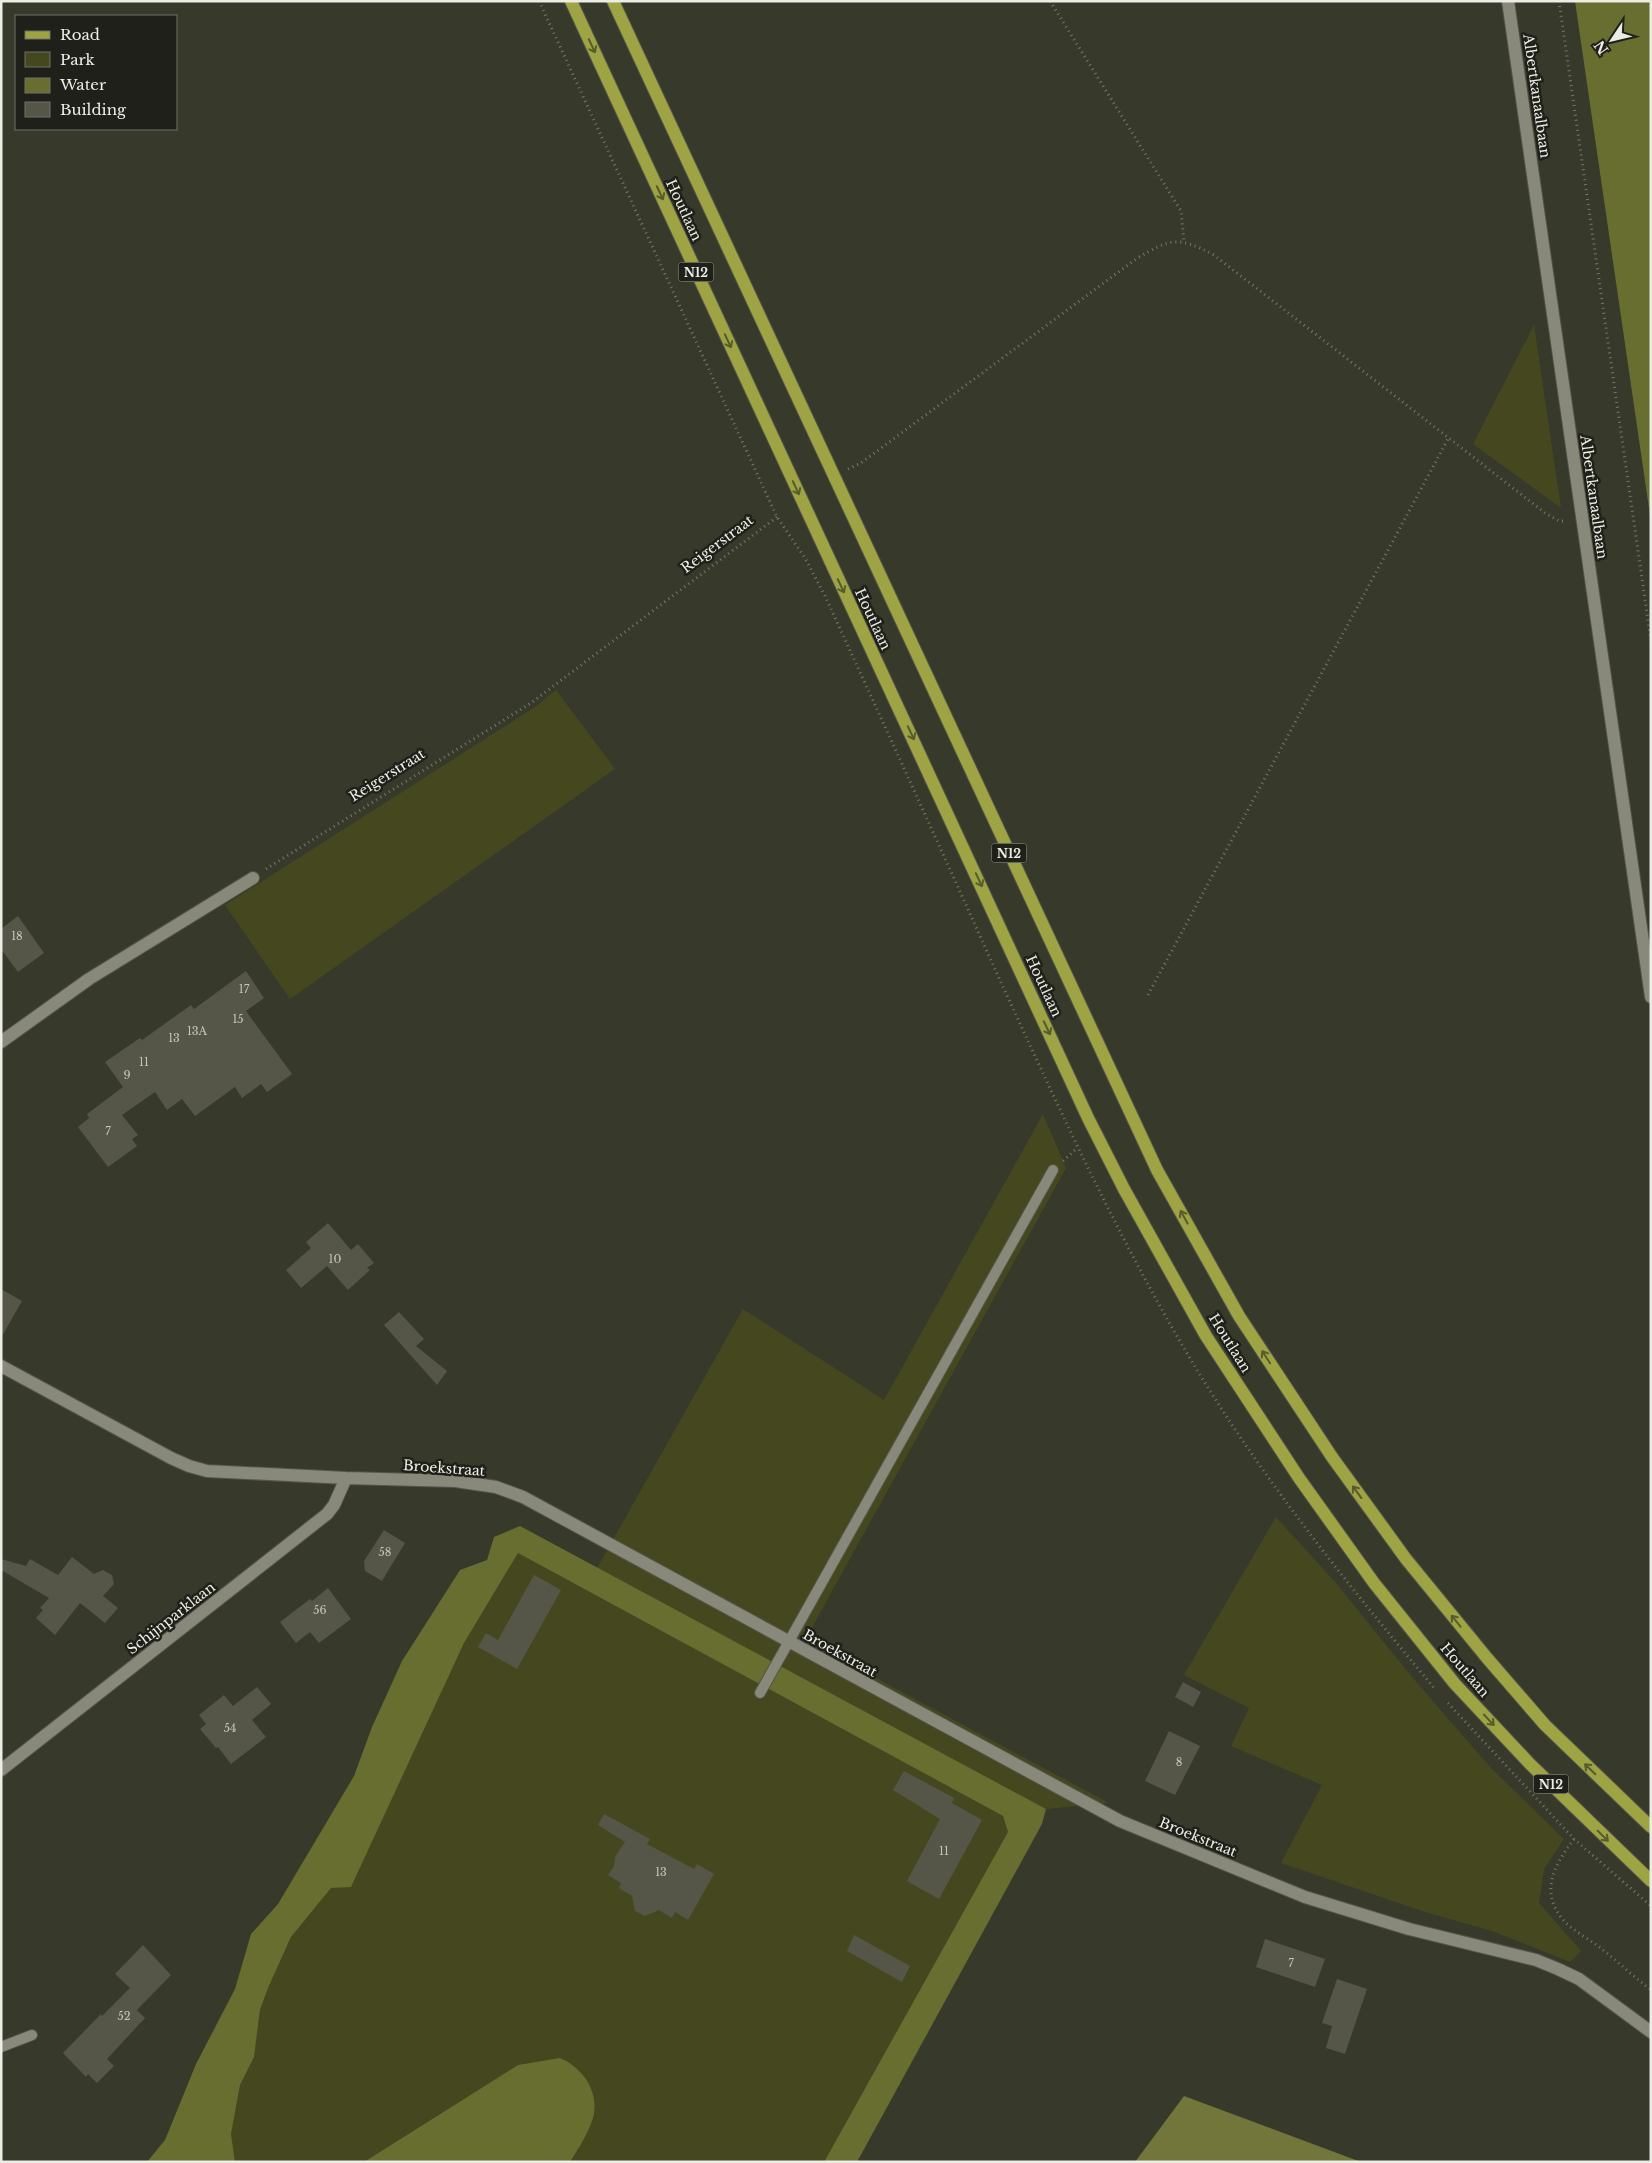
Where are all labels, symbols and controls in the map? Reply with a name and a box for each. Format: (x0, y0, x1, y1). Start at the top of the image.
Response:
legend (15, 15, 178, 130)
north arrow (1587, 15, 1637, 65)
text: Road (60, 25, 100, 44)
street label: Albertkanaalbaan (1519, 32, 1555, 159)
text: N (1590, 37, 1613, 58)
one-way arrow (587, 38, 597, 53)
text: Park (60, 50, 96, 69)
text: Water (59, 75, 107, 94)
text: Building (60, 100, 127, 119)
street label: Houtlaan (662, 176, 706, 244)
one-way arrow (655, 185, 665, 200)
road number: N12 (678, 262, 714, 282)
one-way arrow (723, 333, 733, 348)
street label: Albertkanaalbaan (1576, 433, 1612, 560)
one-way arrow (791, 480, 801, 495)
street label: Reigerstraat (677, 511, 757, 577)
one-way arrow (837, 578, 846, 593)
street label: Houtlaan (851, 585, 895, 653)
one-way arrow (906, 725, 916, 740)
street label: Reigerstraat (346, 744, 429, 805)
road number: N12 (992, 844, 1026, 862)
one-way arrow (975, 872, 985, 887)
house number: 18 (11, 929, 23, 943)
street label: Houtlaan (1022, 952, 1066, 1020)
house number: 17 (239, 982, 250, 996)
house number: 15 (232, 1012, 244, 1026)
one-way arrow (1043, 1020, 1052, 1035)
house number: 13A (187, 1024, 208, 1038)
house number: 13 (168, 1031, 180, 1045)
house number: 11 (139, 1055, 149, 1069)
house number: 9 (123, 1068, 131, 1082)
house number: 7 (105, 1124, 111, 1138)
one-way arrow (1178, 1211, 1188, 1225)
house number: 10 (329, 1252, 342, 1266)
street label: Houtlaan (1205, 1310, 1255, 1376)
one-way arrow (1261, 1351, 1271, 1365)
street label: Broekstraat (402, 1456, 486, 1480)
one-way arrow (1352, 1485, 1362, 1499)
house number: 58 (379, 1545, 391, 1559)
street label: Schijnparklaan (123, 1578, 219, 1658)
house number: 56 (313, 1603, 327, 1617)
one-way arrow (1450, 1614, 1461, 1627)
street label: Broekstraat (800, 1625, 881, 1681)
street label: Houtlaan (1437, 1639, 1494, 1701)
one-way arrow (1483, 1713, 1495, 1726)
house number: 54 (224, 1721, 236, 1735)
house number: 8 (1176, 1755, 1182, 1769)
one-way arrow (1584, 1763, 1597, 1775)
road number: N12 (1534, 1775, 1568, 1794)
street label: Broekstraat (1157, 1813, 1240, 1861)
one-way arrow (1596, 1829, 1608, 1841)
house number: 11 (939, 1844, 949, 1858)
house number: 13 (655, 1865, 667, 1879)
house number: 7 (1288, 1956, 1294, 1970)
house number: 52 (117, 2009, 131, 2023)

